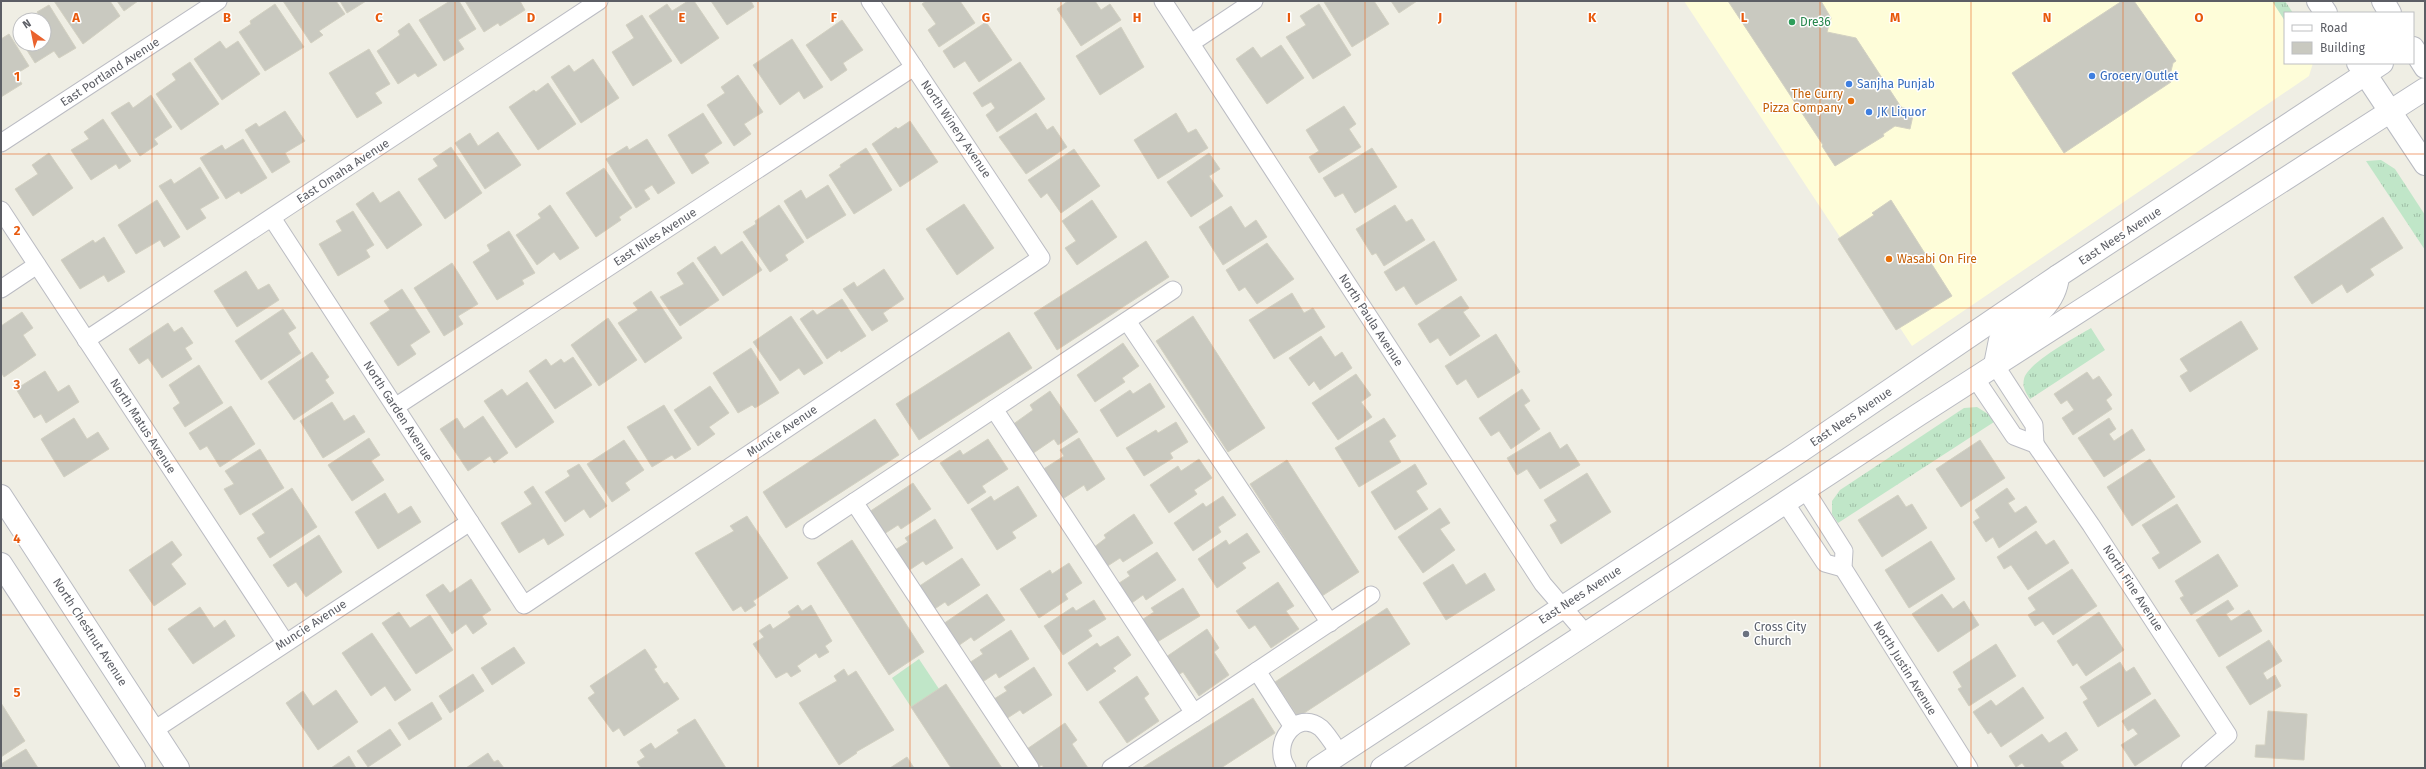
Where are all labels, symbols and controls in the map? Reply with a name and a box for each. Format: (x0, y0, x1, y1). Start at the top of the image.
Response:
text: A (71, 10, 80, 25)
text: B (223, 10, 231, 25)
text: C (375, 10, 383, 25)
text: D (527, 10, 536, 25)
text: E (679, 10, 686, 25)
text: F (831, 10, 838, 25)
text: G (982, 10, 990, 25)
text: H (1133, 10, 1141, 25)
text: I (1287, 10, 1291, 25)
text: J (1437, 10, 1442, 25)
text: K (1588, 10, 1597, 25)
text: L (1741, 10, 1748, 25)
text: M (1890, 10, 1900, 25)
text: N (2043, 10, 2051, 25)
text: O (2195, 10, 2204, 25)
north arrow (12, 12, 52, 52)
legend (2284, 12, 2414, 64)
place label: Dre36 (1800, 15, 1831, 29)
text: N (20, 17, 33, 31)
marker: Dre36 (1787, 17, 1797, 27)
text: Road (2320, 21, 2348, 35)
street label: East Portland Avenue (58, 35, 162, 109)
text: Building (2320, 41, 2366, 55)
text: 1 (14, 69, 20, 84)
place label: Grocery Outlet (2100, 69, 2179, 83)
marker: Grocery Outlet (2087, 71, 2097, 81)
place label: Sanjha Punjab (1857, 77, 1935, 91)
street label: North Winery Avenue (918, 78, 994, 180)
marker: Sanjha Punjab (1844, 79, 1854, 89)
place label: The Curry Pizza Company (1762, 87, 1843, 115)
marker: The Curry Pizza Company (1846, 96, 1856, 106)
place label: JK Liquor (1877, 105, 1926, 119)
marker: JK Liquor (1864, 107, 1874, 117)
street label: East Omaha Avenue (294, 136, 392, 206)
street label: East Nees Avenue (2076, 204, 2164, 268)
street label: East Niles Avenue (611, 205, 699, 269)
text: 2 (14, 223, 21, 238)
place label: Wasabi On Fire (1897, 252, 1977, 266)
marker: Wasabi On Fire (1884, 254, 1894, 264)
street label: North Paula Avenue (1336, 271, 1406, 369)
street label: North Garden Avenue (360, 358, 436, 464)
street label: North Matus Avenue (107, 376, 179, 476)
text: 3 (13, 377, 21, 392)
street label: East Nees Avenue (1807, 384, 1895, 450)
street label: Muncie Avenue (744, 402, 820, 460)
text: 4 (13, 531, 21, 546)
street label: North Fine Avenue (2100, 542, 2166, 634)
street label: East Nees Avenue (1536, 563, 1624, 627)
street label: North Chestnut Avenue (50, 575, 130, 689)
street label: Muncie Avenue (273, 597, 349, 653)
street label: North Justin Avenue (1870, 618, 1940, 718)
place label: Cross City Church (1754, 620, 1806, 648)
marker: Cross City Church (1741, 629, 1751, 639)
text: 5 (14, 685, 21, 700)

